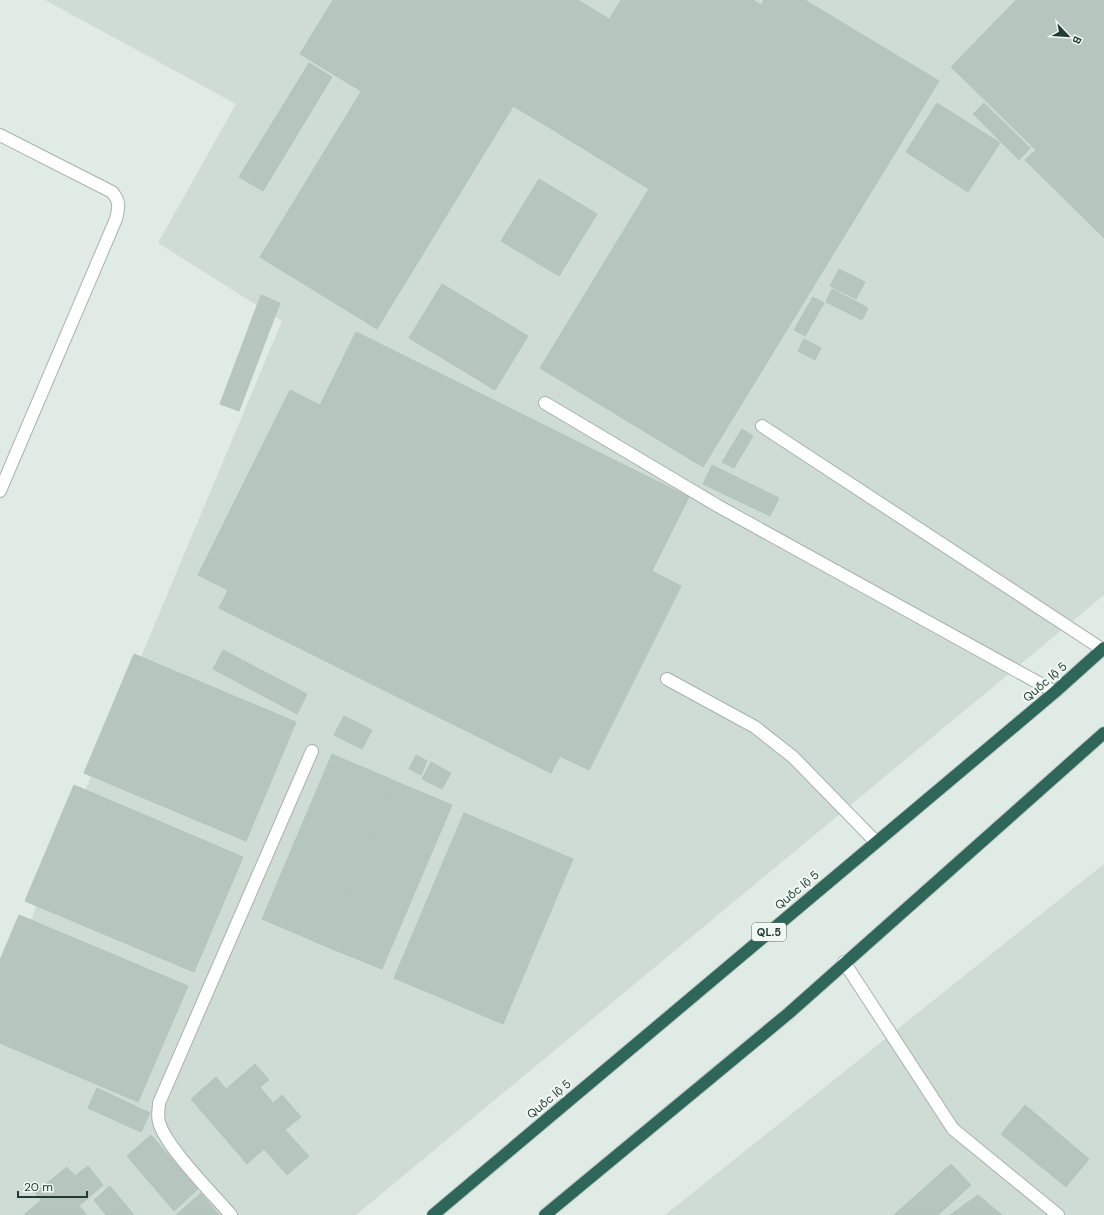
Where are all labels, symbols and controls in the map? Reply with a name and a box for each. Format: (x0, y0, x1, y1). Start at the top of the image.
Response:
north arrow (1048, 16, 1088, 56)
text: B (1069, 34, 1085, 46)
street label: Quốc lộ 5 (1020, 659, 1070, 705)
street label: Quốc lộ 5 (771, 867, 823, 913)
road number: QL.5 (752, 923, 786, 941)
street label: Quốc lộ 5 (523, 1076, 575, 1122)
scale bar (18, 1173, 87, 1199)
text: 20 m (24, 1179, 53, 1195)

